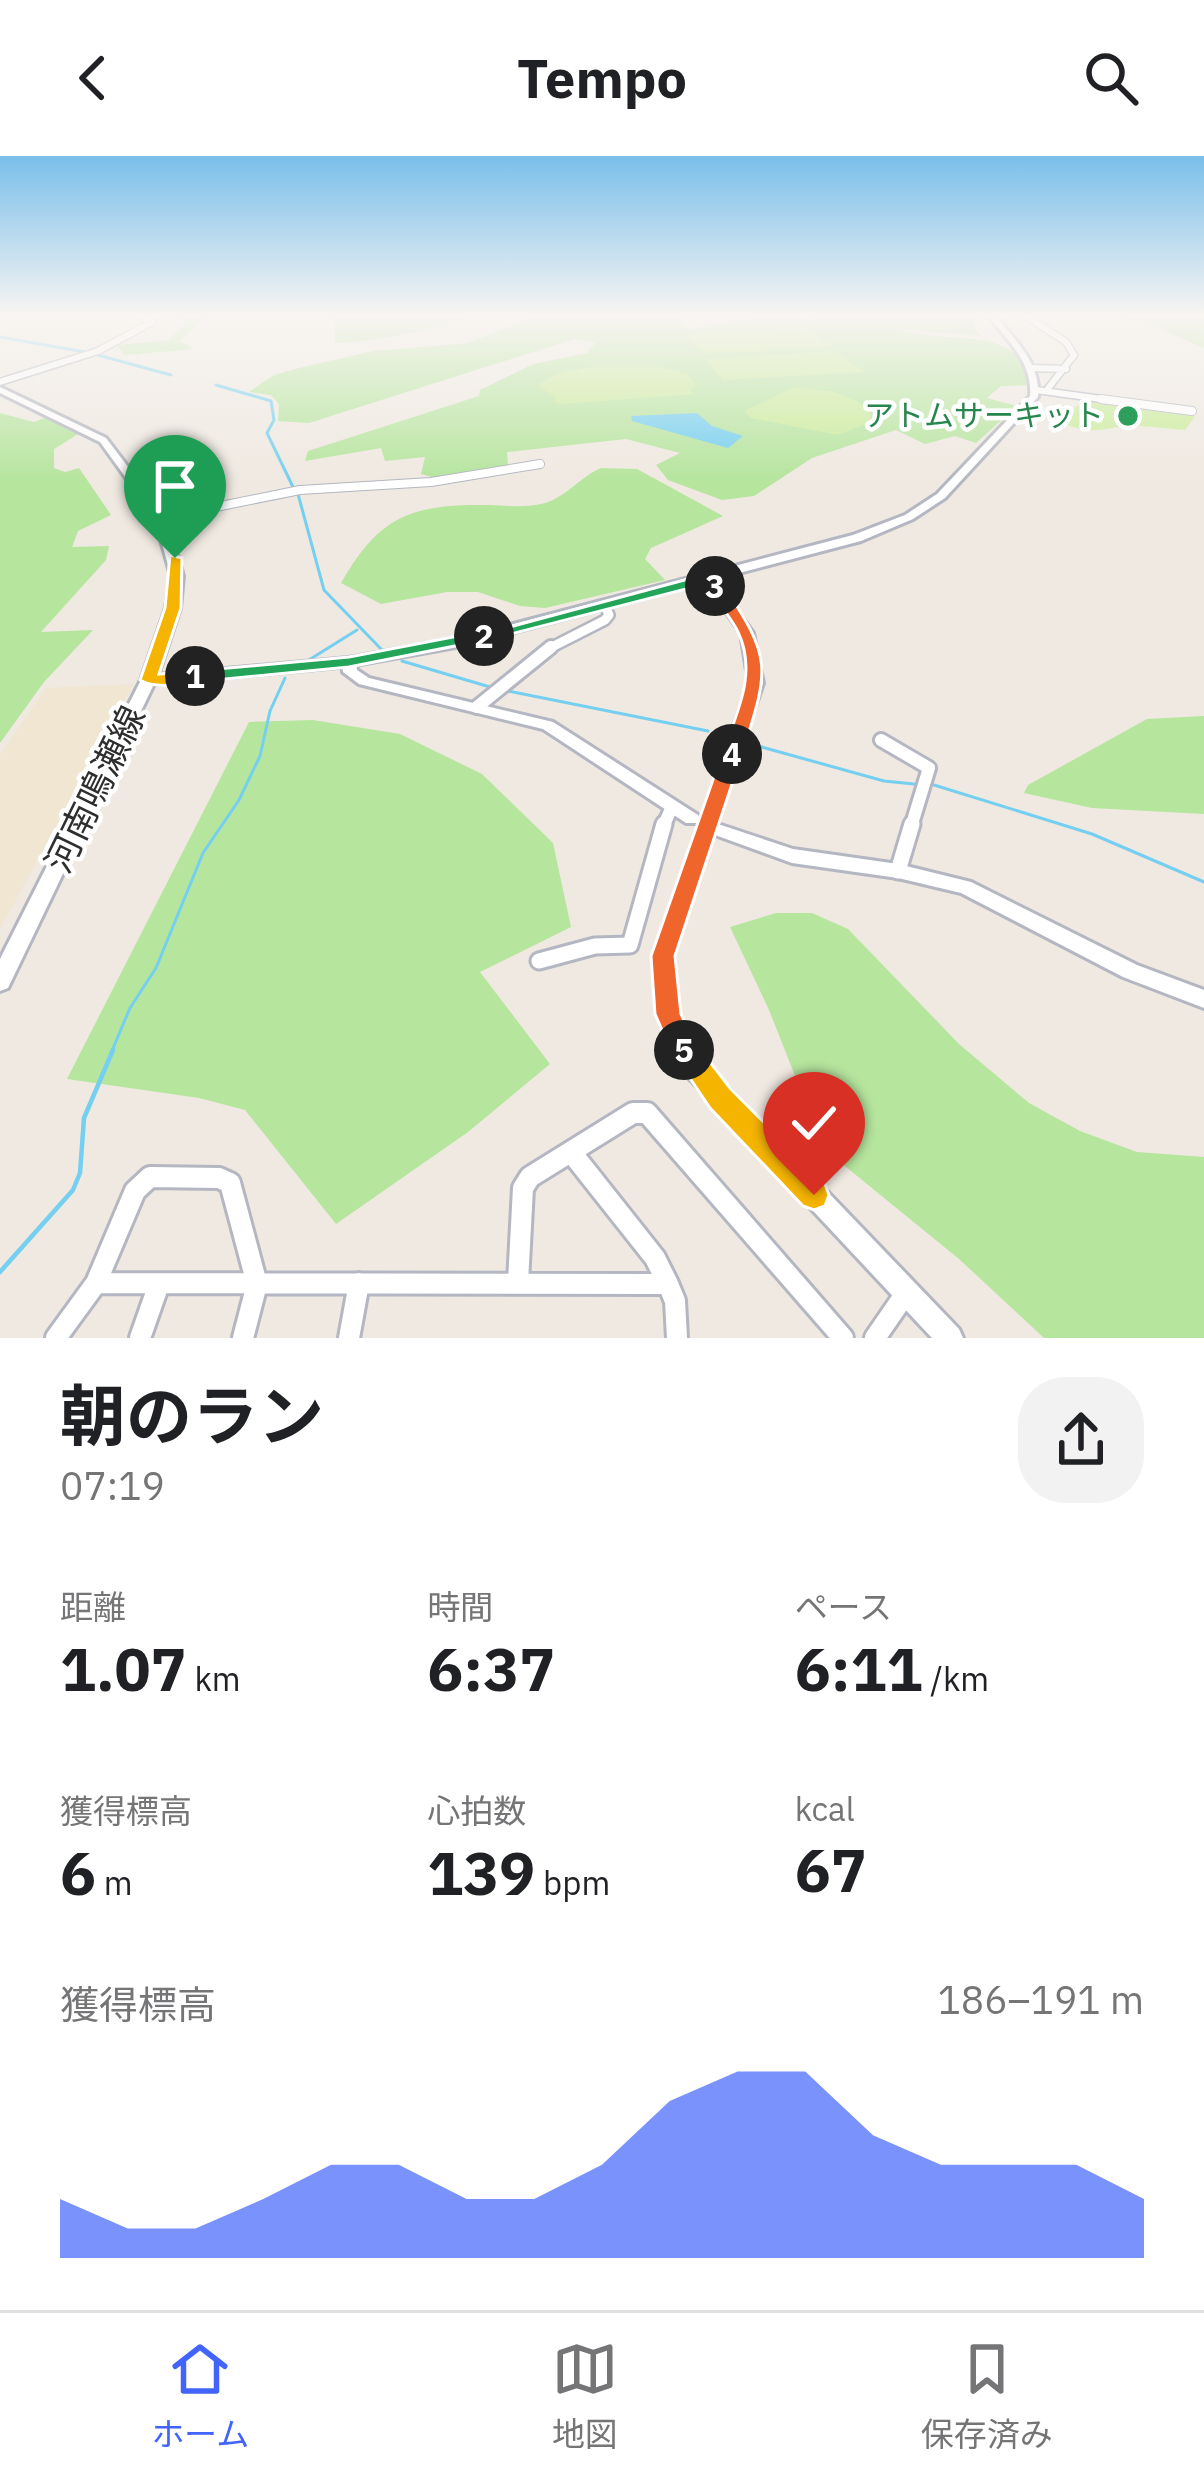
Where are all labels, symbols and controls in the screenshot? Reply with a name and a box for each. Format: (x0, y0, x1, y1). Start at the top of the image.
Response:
text: Tempo (517, 43, 687, 113)
icon: back (60, 45, 126, 111)
icon: search (1078, 45, 1144, 111)
place label: アトムサーキット (864, 395, 1104, 434)
marker: アトムサーキット (1115, 403, 1141, 429)
pin (124, 435, 226, 558)
icon: arrive (142, 453, 208, 519)
pin: 3 (685, 556, 745, 616)
text: 3 (705, 564, 725, 607)
pin: 2 (454, 606, 514, 666)
text: 2 (474, 614, 494, 657)
pin: 1 (165, 646, 225, 706)
text: 1 (185, 654, 205, 697)
street label: 河南鳴瀬線 (34, 698, 155, 880)
pin: 4 (702, 724, 762, 784)
text: 4 (722, 732, 742, 775)
pin: 5 (654, 1020, 714, 1080)
text: 5 (674, 1028, 694, 1071)
pin (763, 1072, 865, 1195)
icon: check (781, 1090, 847, 1156)
text: 朝のラン (60, 1372, 324, 1458)
button: share (1018, 1377, 1144, 1503)
text: 07:19 (60, 1460, 165, 1511)
text: 距離 (60, 1585, 126, 1628)
text: 時間 (427, 1585, 493, 1628)
text: ペース (795, 1585, 892, 1628)
text: 1.07 (60, 1629, 187, 1708)
text: 6:37 (427, 1629, 555, 1708)
text: 6:11 (795, 1629, 922, 1708)
text: km (187, 1657, 241, 1700)
text: /km (922, 1657, 989, 1700)
text: kcal (795, 1787, 855, 1830)
text: 獲得標高 (60, 1789, 192, 1832)
text: 心拍数 (427, 1789, 526, 1832)
text: 67 (795, 1830, 867, 1909)
text: 6 (60, 1833, 96, 1912)
text: 139 (427, 1833, 535, 1912)
text: m (96, 1861, 133, 1904)
text: bpm (535, 1861, 610, 1904)
text: 186–191 m (937, 1974, 1144, 2025)
text: 獲得標高 (60, 1979, 216, 2030)
tab: ホーム (151, 2336, 249, 2456)
tab: 地図 (552, 2336, 618, 2456)
tab: 保存済み (921, 2336, 1053, 2456)

